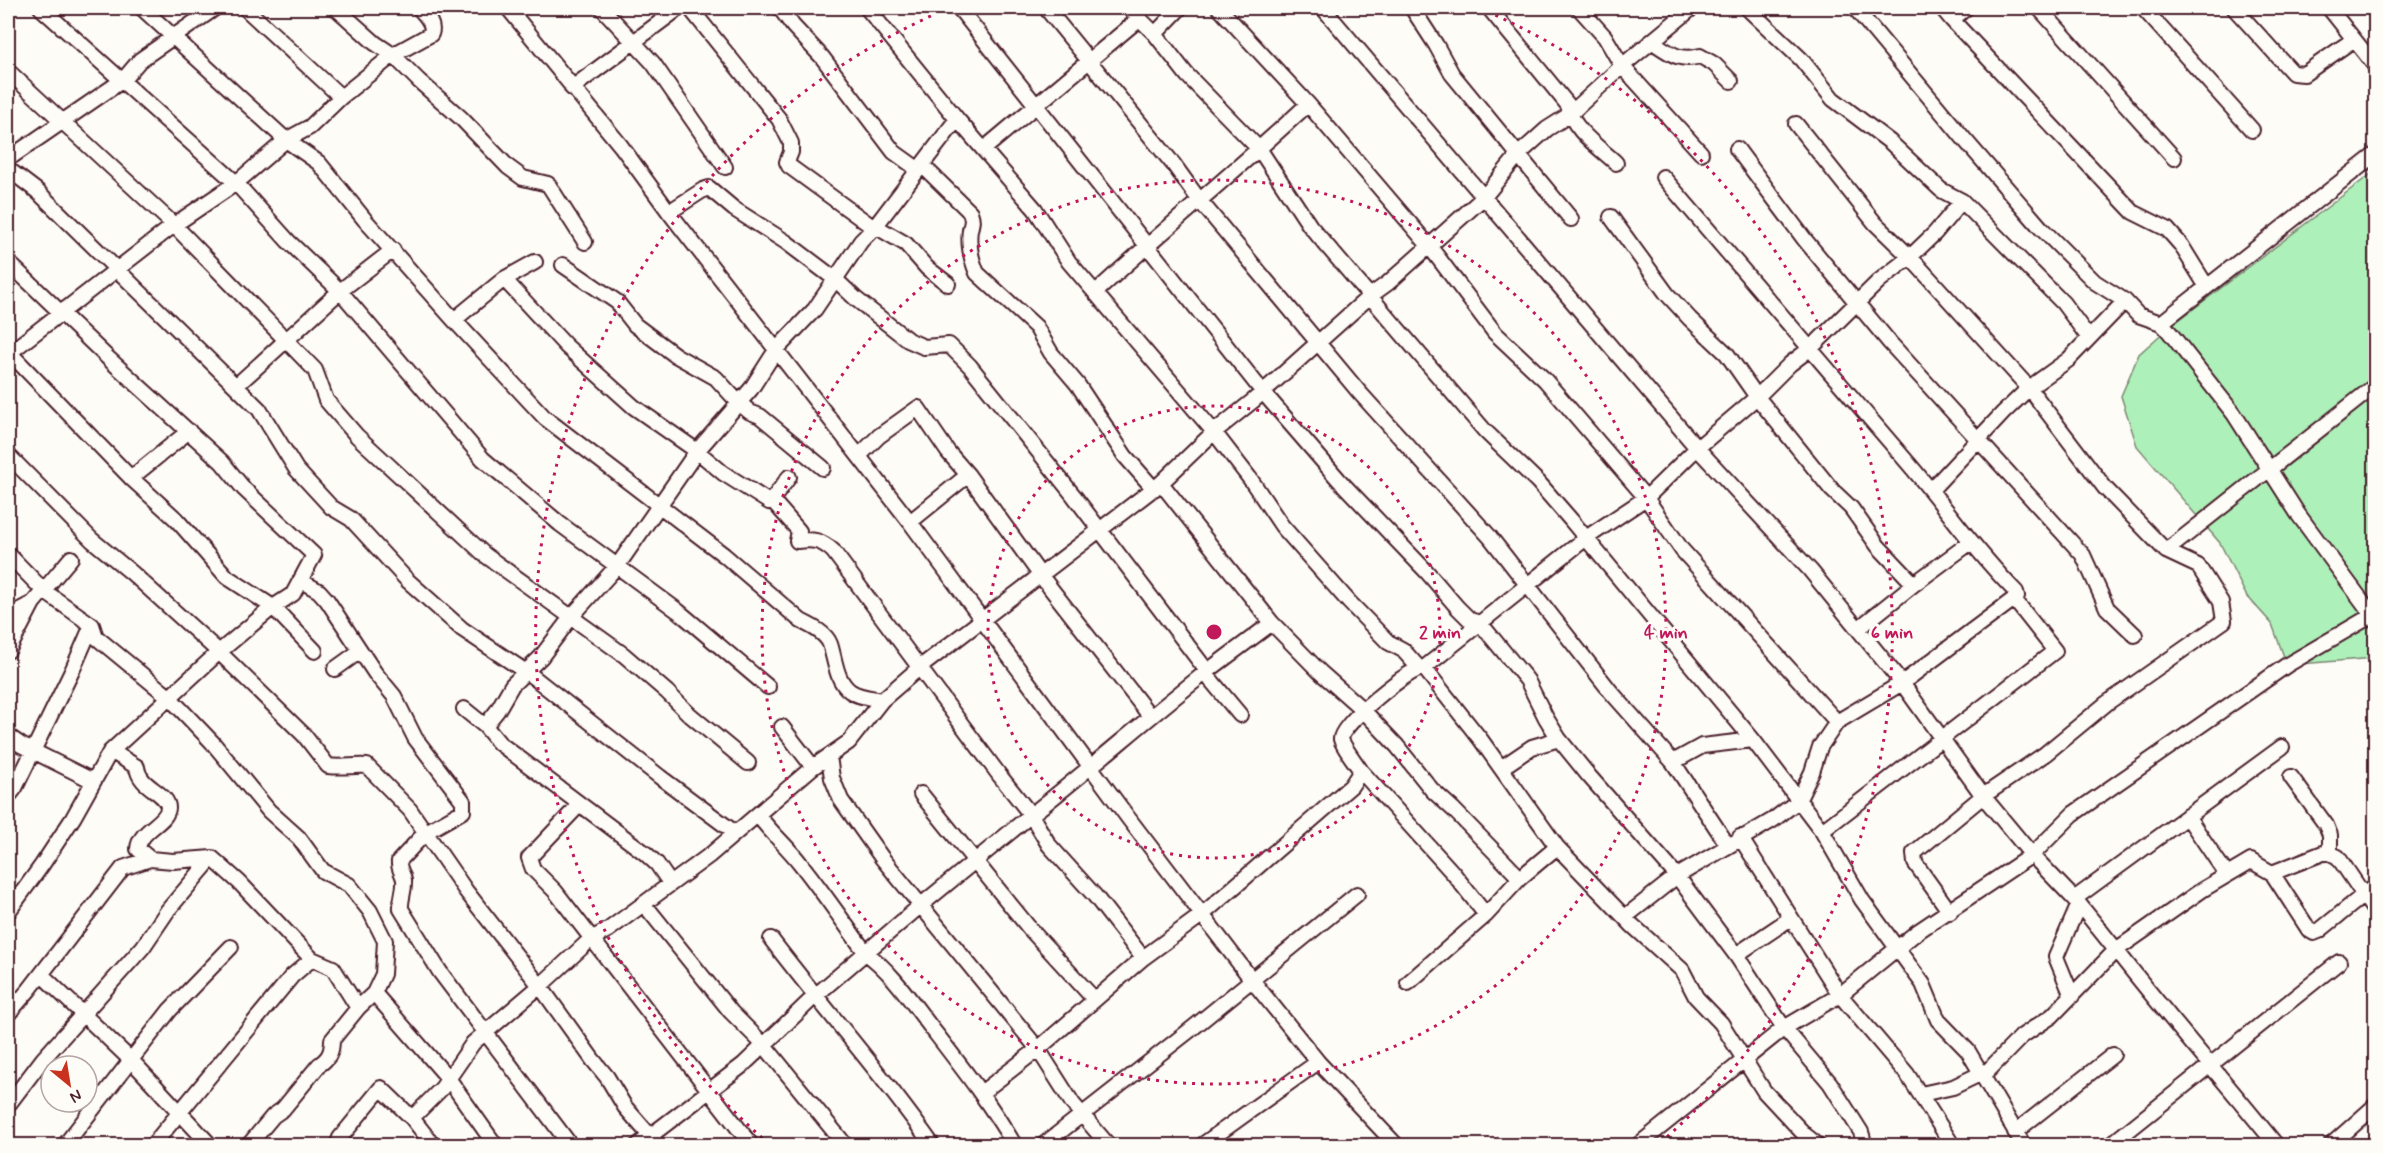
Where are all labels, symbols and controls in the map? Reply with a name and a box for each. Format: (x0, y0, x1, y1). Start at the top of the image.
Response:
text: 2 min (1419, 621, 1461, 645)
text: 4 min (1644, 621, 1688, 645)
text: 6 min (1871, 621, 1913, 645)
centre of rings (1204, 622, 1224, 642)
north arrow (39, 1054, 99, 1114)
text: N (66, 1084, 86, 1107)

